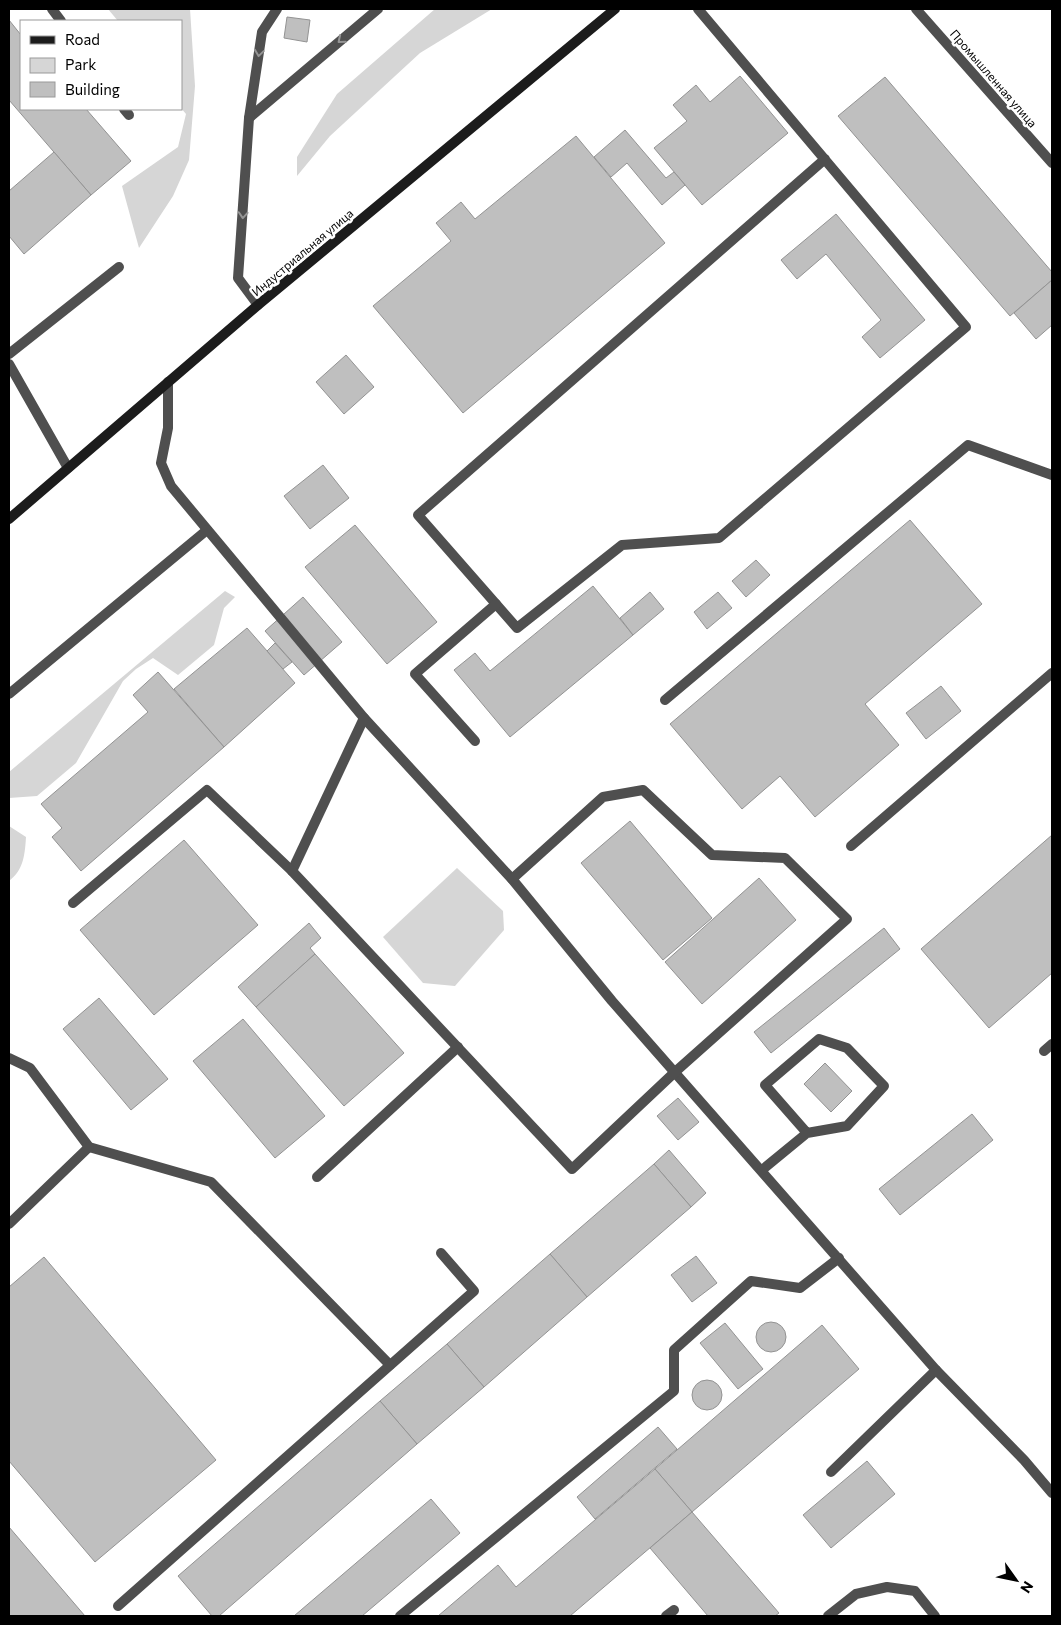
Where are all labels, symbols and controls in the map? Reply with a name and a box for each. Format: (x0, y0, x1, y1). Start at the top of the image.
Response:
legend (20, 20, 182, 110)
street label: Промышленная улица (948, 26, 1040, 130)
text: Road (65, 30, 100, 48)
one-way arrow (337, 35, 346, 44)
one-way arrow (254, 49, 265, 57)
text: Park (65, 55, 96, 73)
text: Building (65, 80, 120, 98)
street label: Индустриальная улица (248, 205, 356, 299)
one-way arrow (237, 211, 248, 219)
north arrow (991, 1555, 1041, 1605)
text: N (1017, 1578, 1037, 1596)

